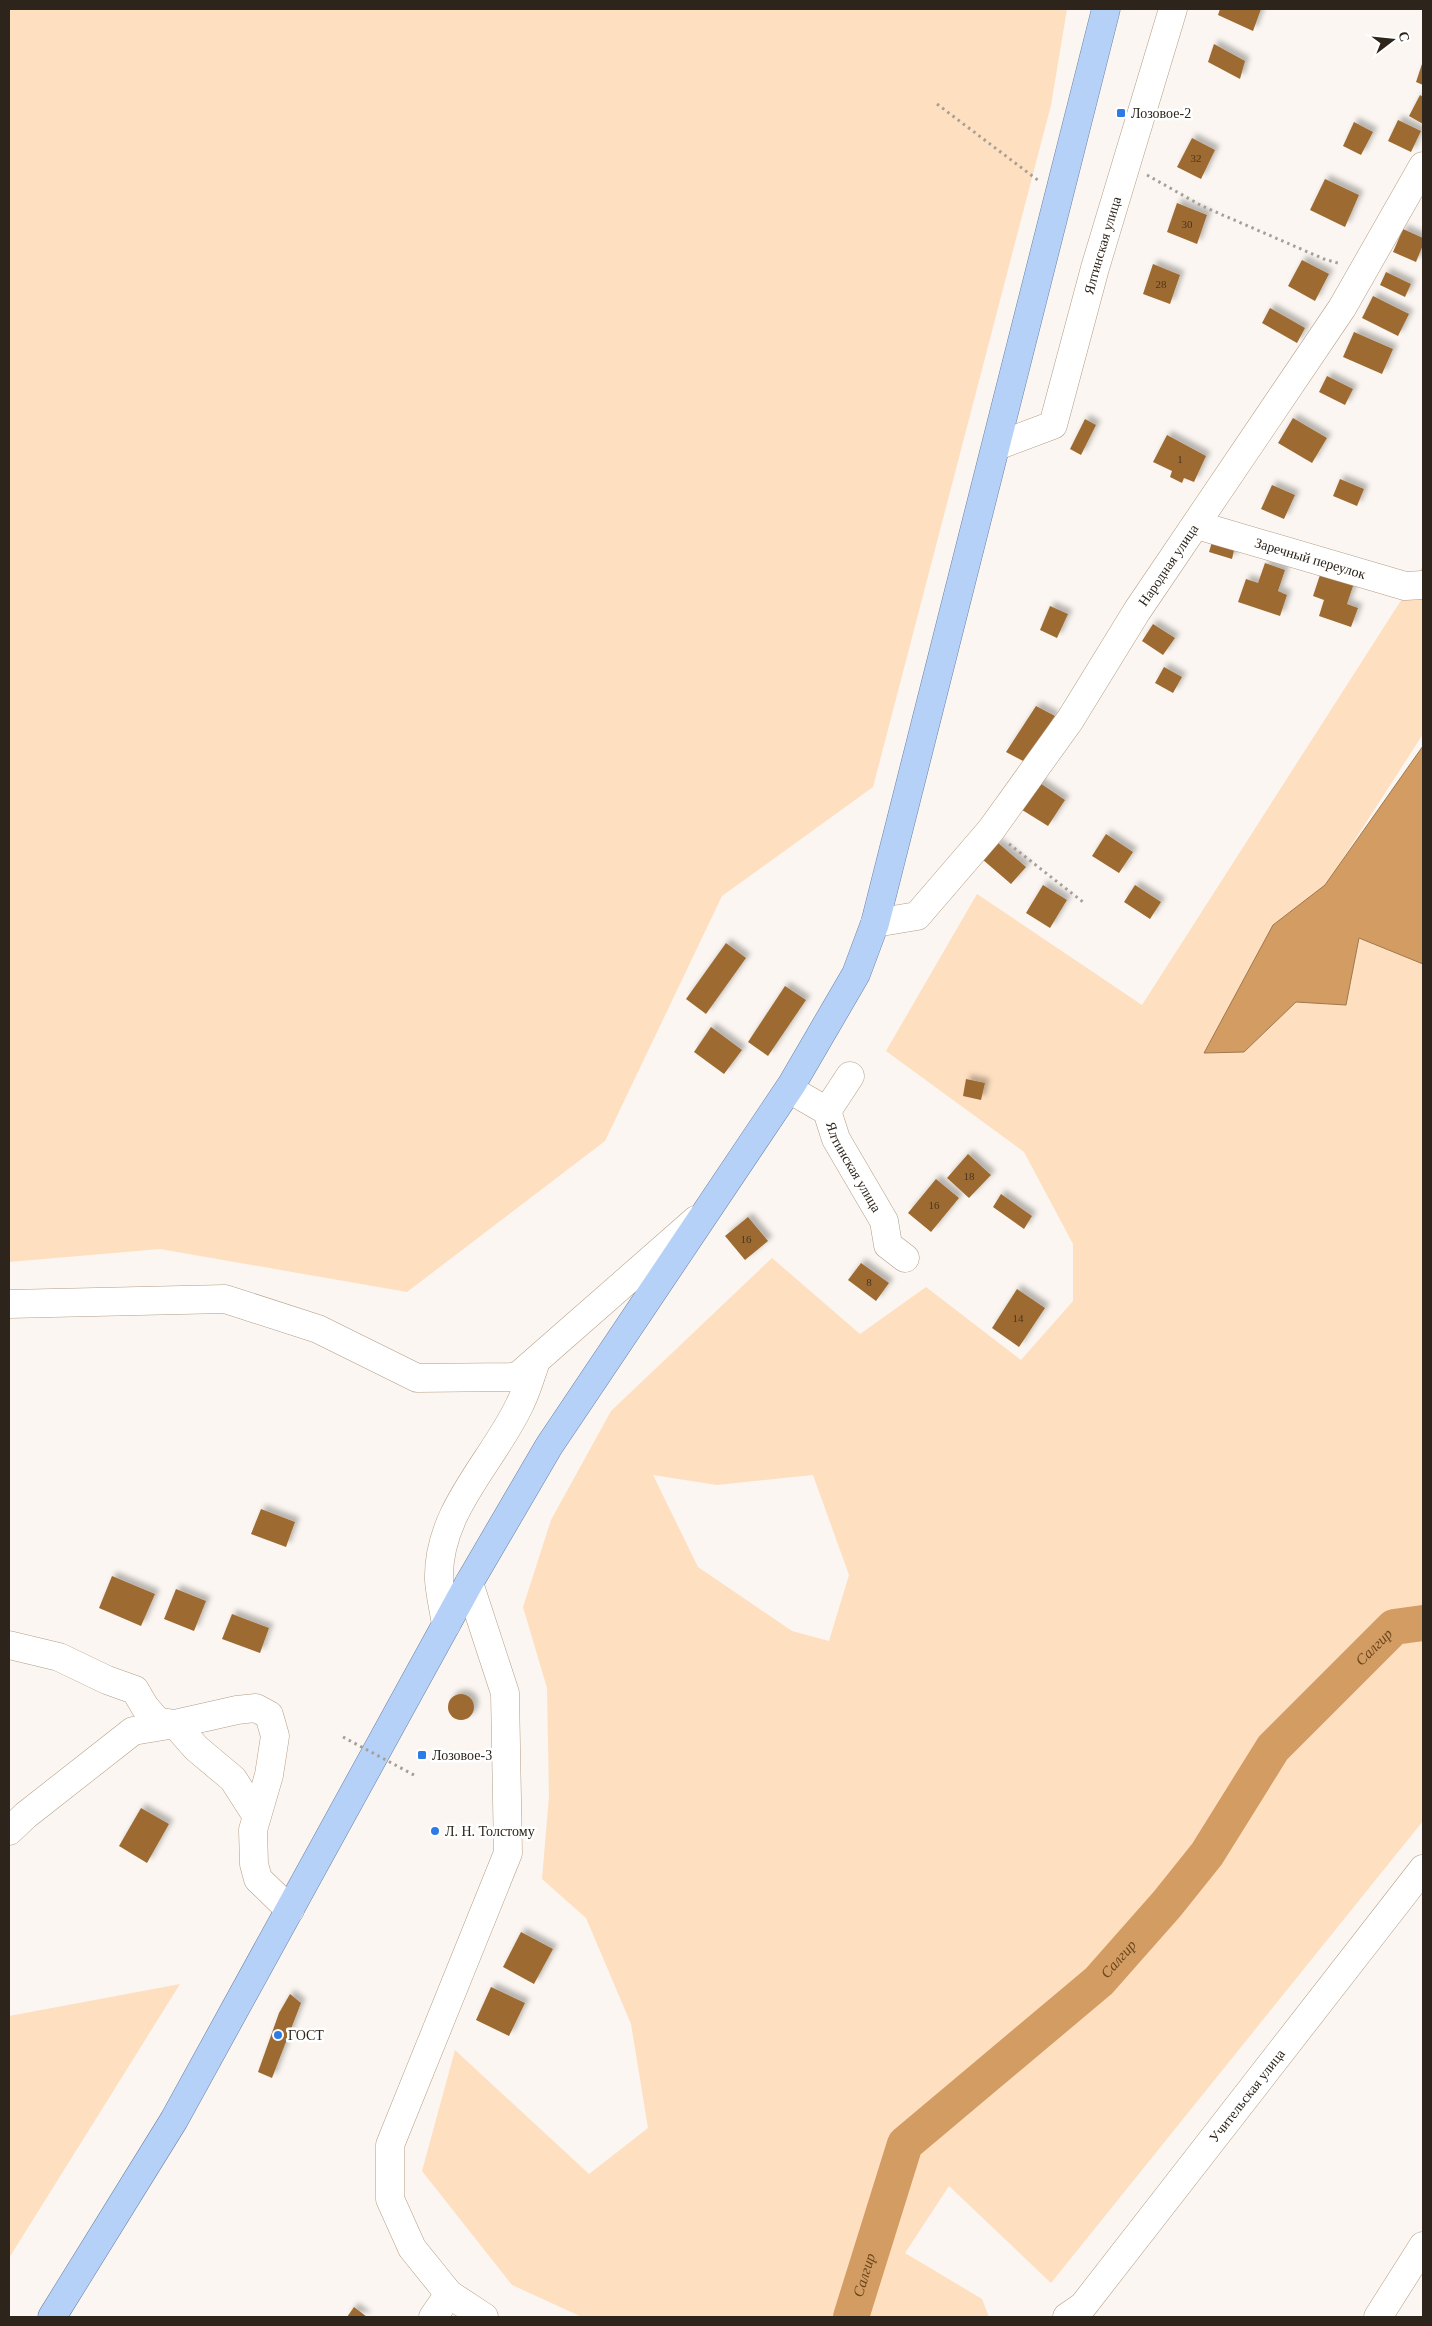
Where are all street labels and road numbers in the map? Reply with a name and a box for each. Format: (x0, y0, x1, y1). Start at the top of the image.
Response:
street label: Ялтинская улица (1081, 194, 1124, 296)
street label: Народная улица (1136, 521, 1202, 609)
street label: Заречный переулок (1253, 535, 1367, 582)
street label: Ялтинская улица (823, 1120, 884, 1216)
street label: Учительская улица (1206, 2046, 1288, 2145)

